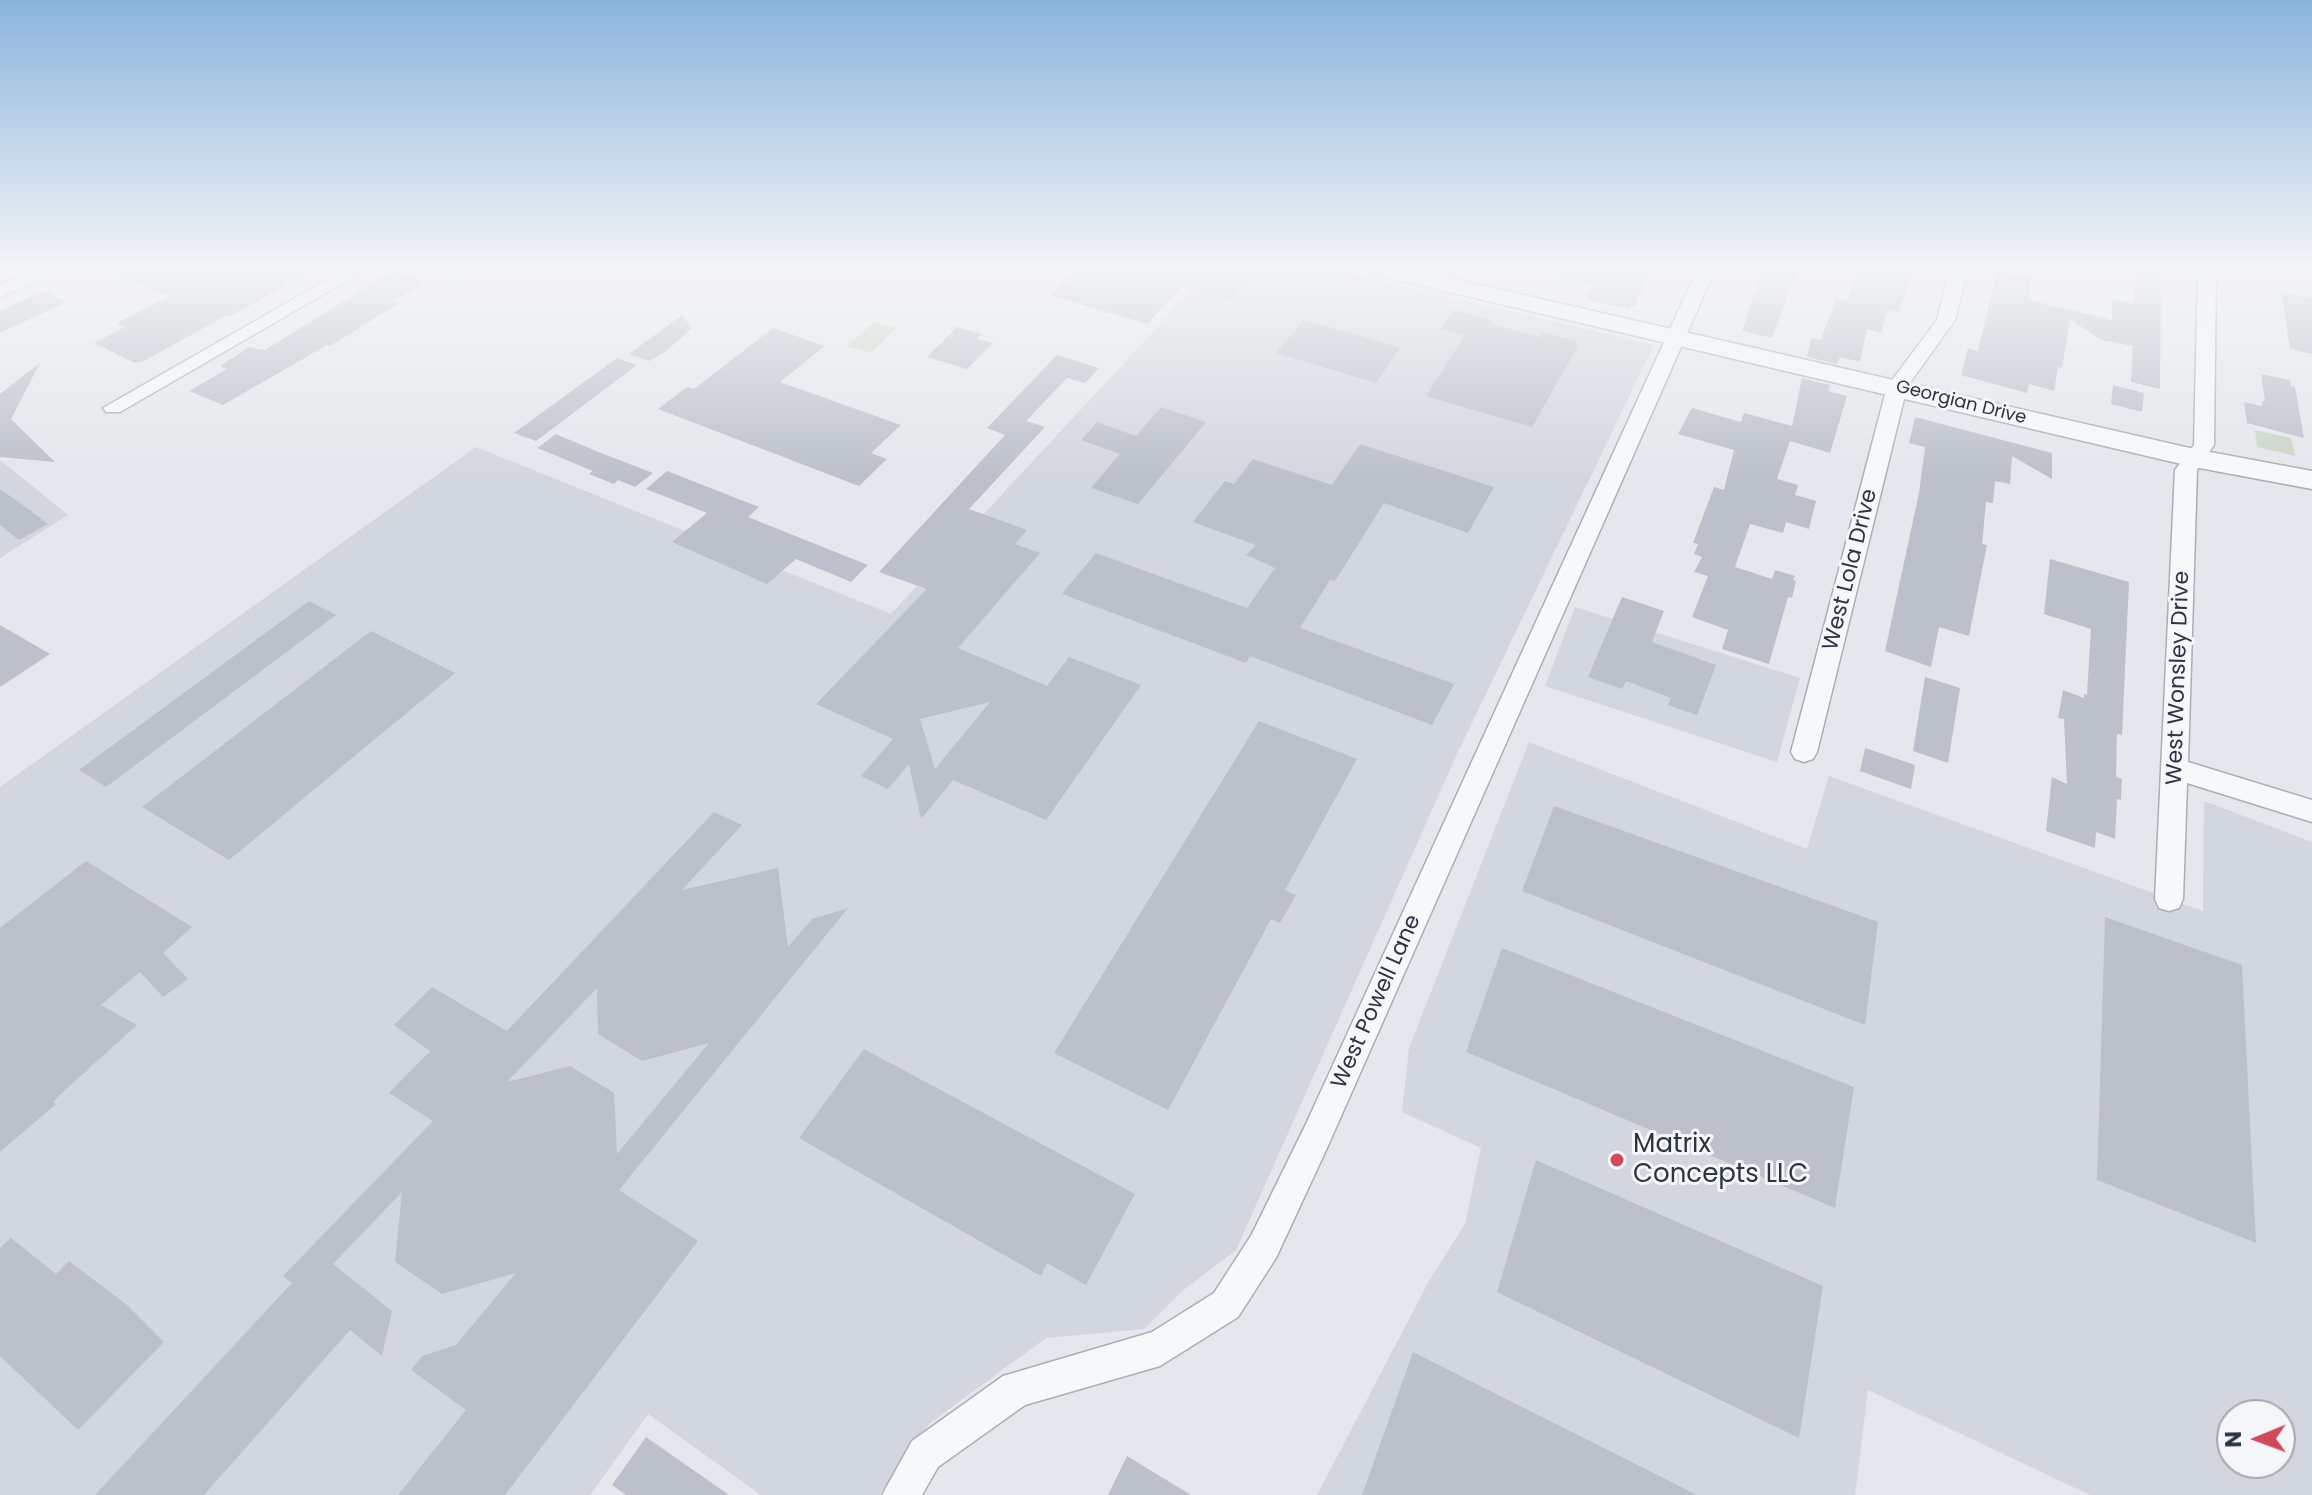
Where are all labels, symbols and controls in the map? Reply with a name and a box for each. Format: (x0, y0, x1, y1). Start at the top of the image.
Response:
street label: Georgian Drive (1894, 376, 2028, 430)
street label: West Lola Drive (1818, 487, 1884, 653)
street label: West Wonsley Drive (2162, 571, 2196, 785)
street label: West Powell Lane (1327, 911, 1427, 1093)
place label: Matrix Concepts LLC (1633, 1129, 1808, 1190)
marker: Matrix Concepts LLC (1608, 1151, 1626, 1169)
north arrow (2216, 1399, 2296, 1479)
text: N (2218, 1431, 2249, 1448)

